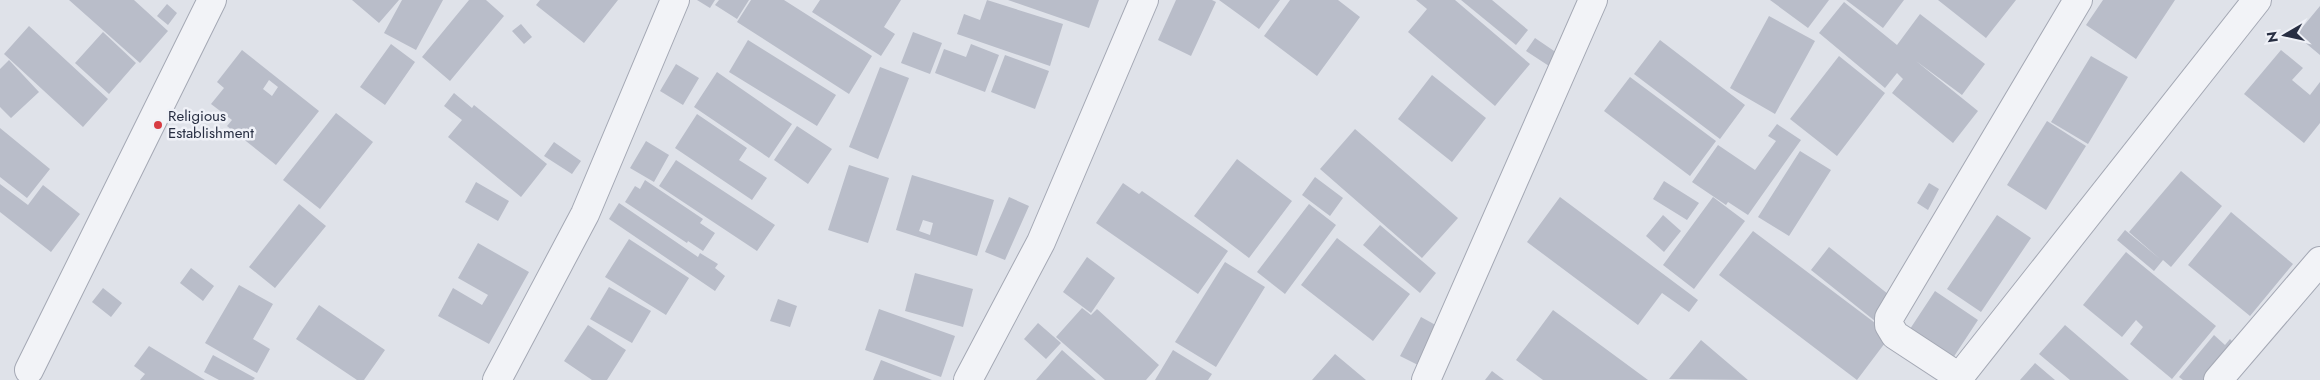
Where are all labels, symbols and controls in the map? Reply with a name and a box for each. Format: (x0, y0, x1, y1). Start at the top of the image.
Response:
north arrow (2260, 10, 2310, 60)
text: N (2261, 30, 2283, 44)
place label: Religious Establishment (168, 105, 254, 144)
marker: Religious Establishment (152, 119, 164, 131)

